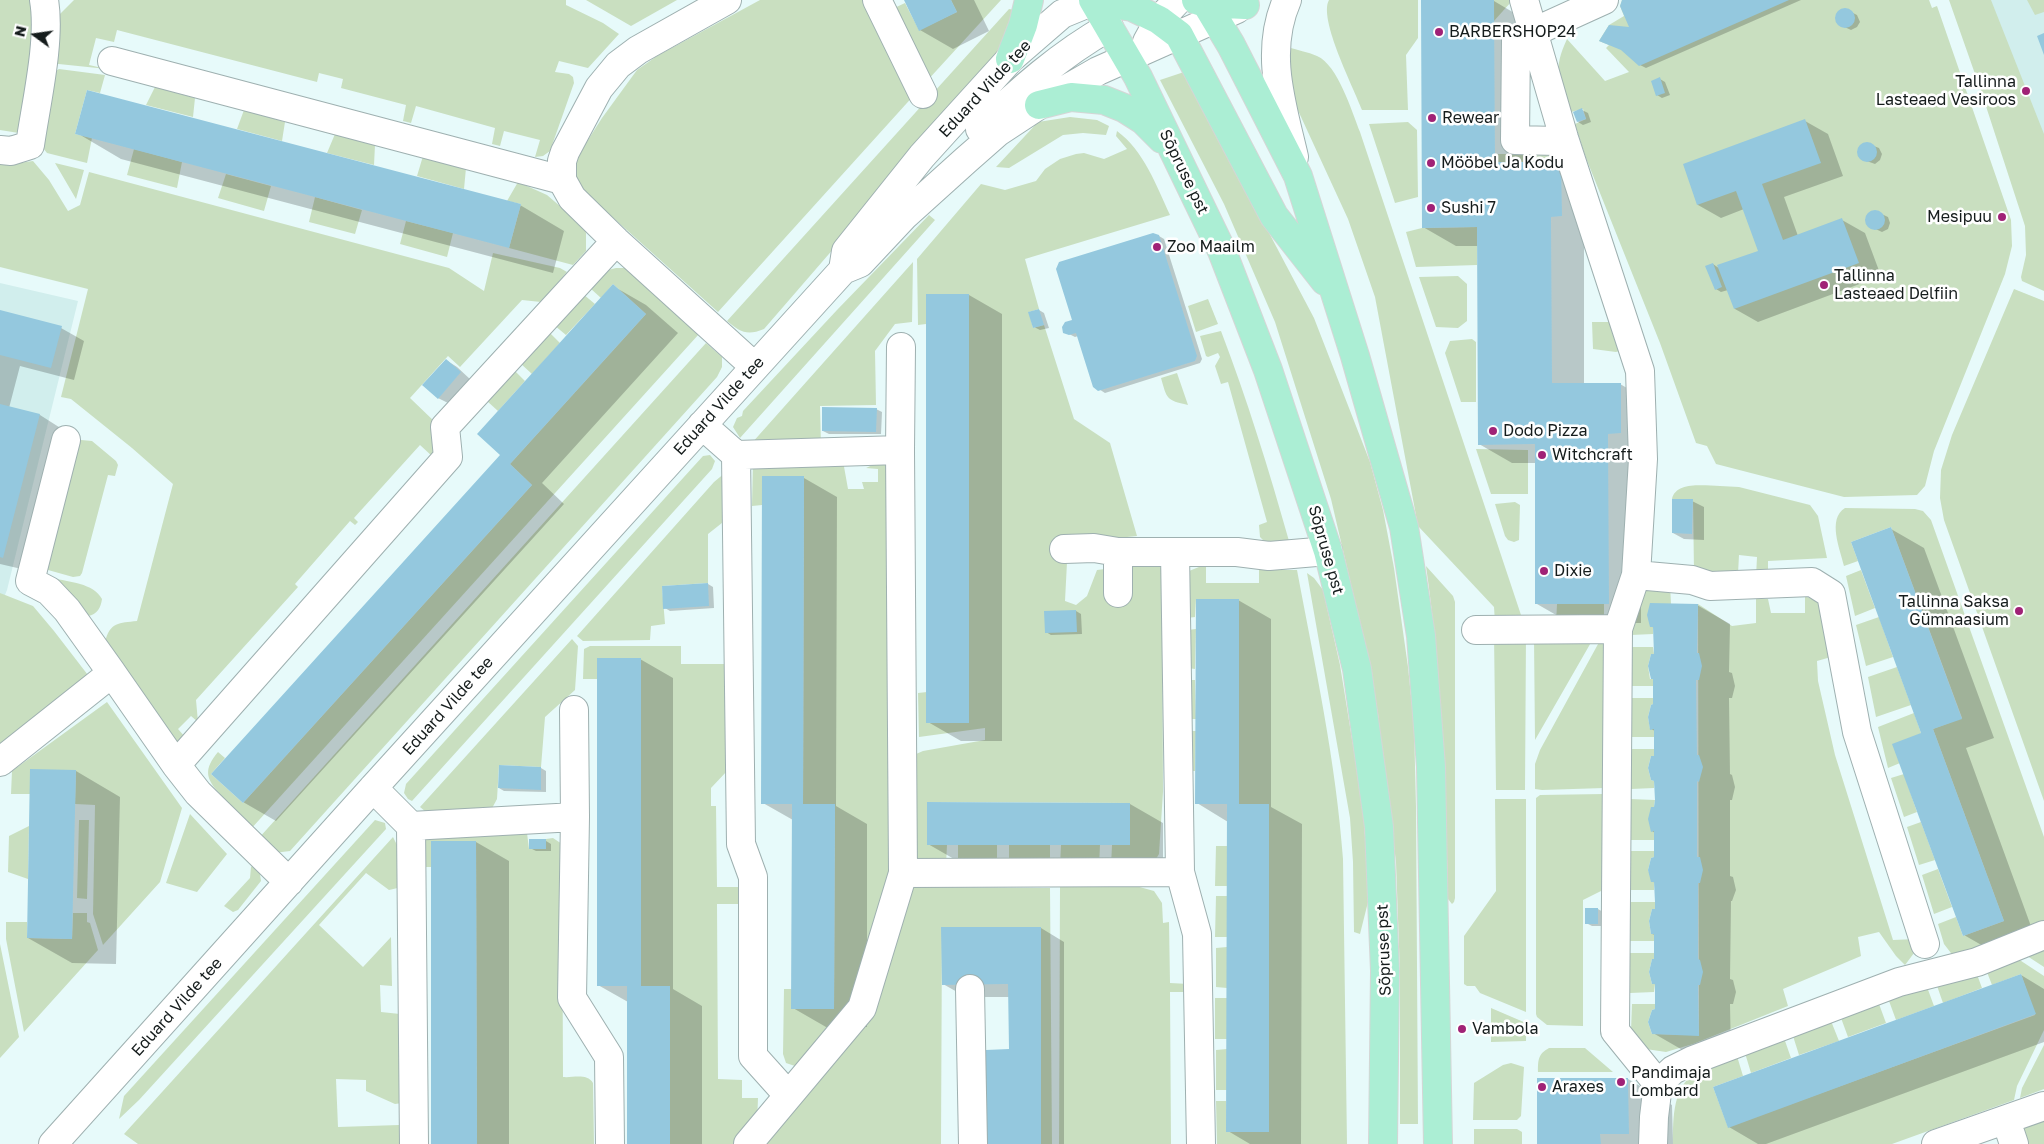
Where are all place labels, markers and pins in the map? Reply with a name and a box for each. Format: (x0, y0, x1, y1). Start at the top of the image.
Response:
place label: BARBERSHOP24 (1449, 22, 1576, 42)
marker: BARBERSHOP24 (1433, 26, 1445, 38)
place label: Tallinna Lasteaed Vesiroos (1876, 72, 2016, 110)
marker: Tallinna Lasteaed Vesiroos (2020, 85, 2032, 97)
place label: Rewear (1442, 108, 1499, 128)
marker: Rewear (1426, 112, 1438, 124)
place label: Mööbel Ja Kodu (1441, 153, 1564, 173)
marker: Mööbel Ja Kodu (1425, 157, 1437, 169)
place label: Sushi 7 (1441, 198, 1496, 218)
marker: Sushi 7 (1425, 202, 1437, 214)
place label: Mesipuu (1927, 207, 1992, 227)
marker: Mesipuu (1996, 211, 2008, 223)
place label: Zoo Maailm (1167, 237, 1255, 257)
marker: Zoo Maailm (1151, 241, 1163, 253)
place label: Tallinna Lasteaed Delfiin (1834, 266, 1958, 304)
marker: Tallinna Lasteaed Delfiin (1818, 279, 1830, 291)
place label: Dodo Pizza (1503, 421, 1588, 441)
marker: Dodo Pizza (1487, 425, 1499, 437)
place label: Witchcraft (1552, 445, 1633, 465)
marker: Witchcraft (1536, 449, 1548, 461)
place label: Dixie (1554, 561, 1592, 581)
marker: Dixie (1538, 565, 1550, 577)
place label: Tallinna Saksa Gümnaasium (1898, 592, 2009, 630)
marker: Tallinna Saksa Gümnaasium (2013, 605, 2025, 617)
place label: Vambola (1472, 1019, 1539, 1039)
marker: Vambola (1456, 1023, 1468, 1035)
place label: Pandimaja Lombard (1631, 1063, 1711, 1101)
marker: Pandimaja Lombard (1615, 1076, 1627, 1088)
place label: Araxes (1552, 1077, 1604, 1097)
marker: Araxes (1536, 1081, 1548, 1093)

